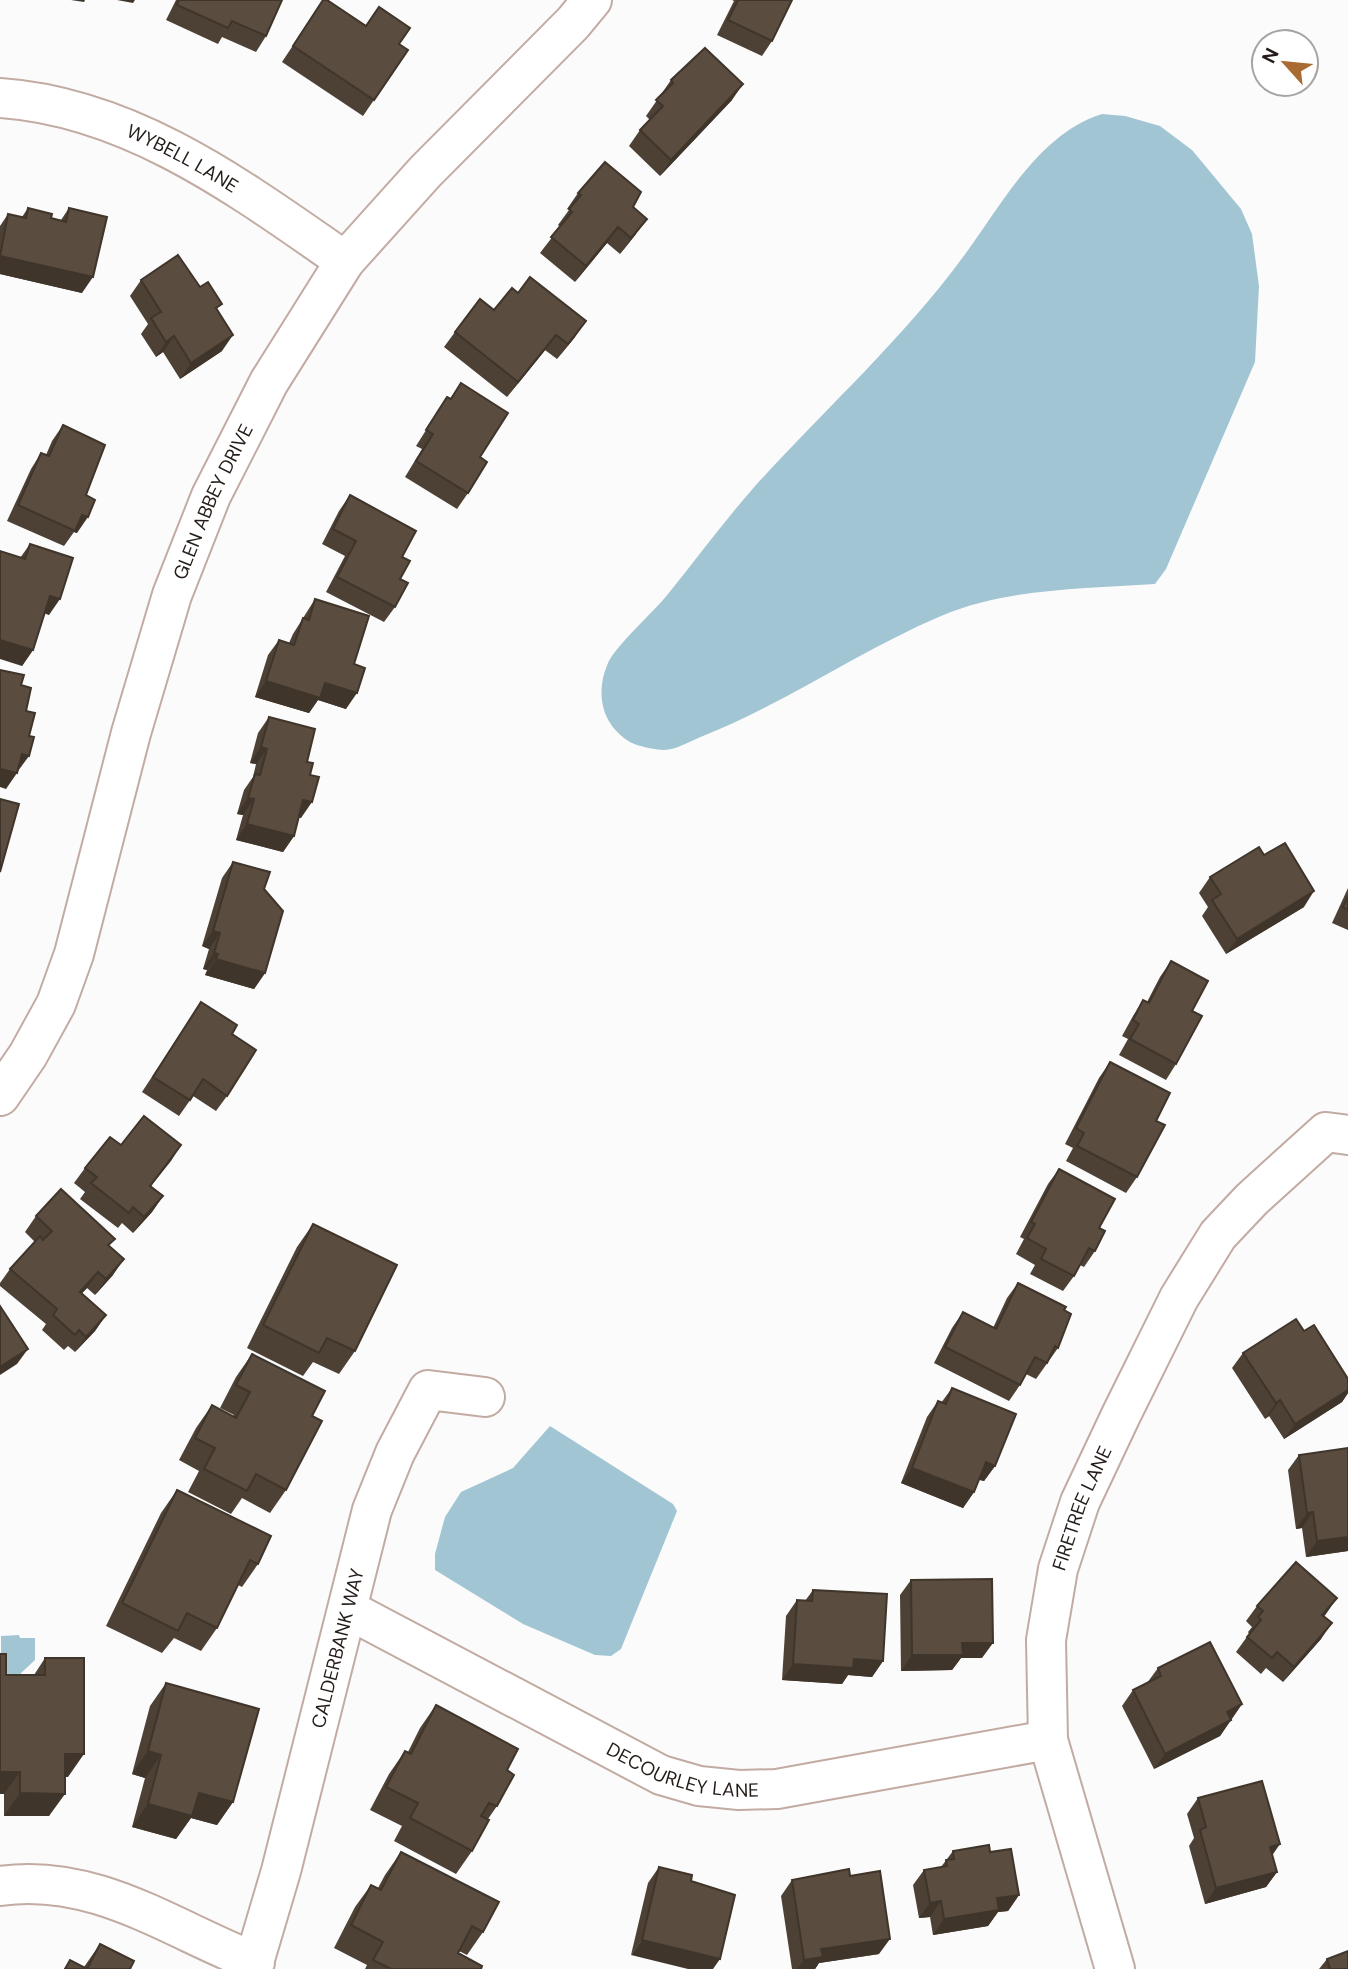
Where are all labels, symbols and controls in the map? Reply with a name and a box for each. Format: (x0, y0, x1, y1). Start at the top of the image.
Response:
north arrow (1250, 28, 1320, 98)
text: N (1256, 44, 1285, 67)
street label: WYBELL LANE (123, 118, 243, 198)
street label: GLEN ABBEY DRIVE (167, 420, 258, 583)
street label: FIRETREE LANE (1046, 1442, 1117, 1573)
street label: CALDERBANK WAY (305, 1566, 369, 1731)
street label: DECOURLEY LANE (602, 1736, 759, 1803)

